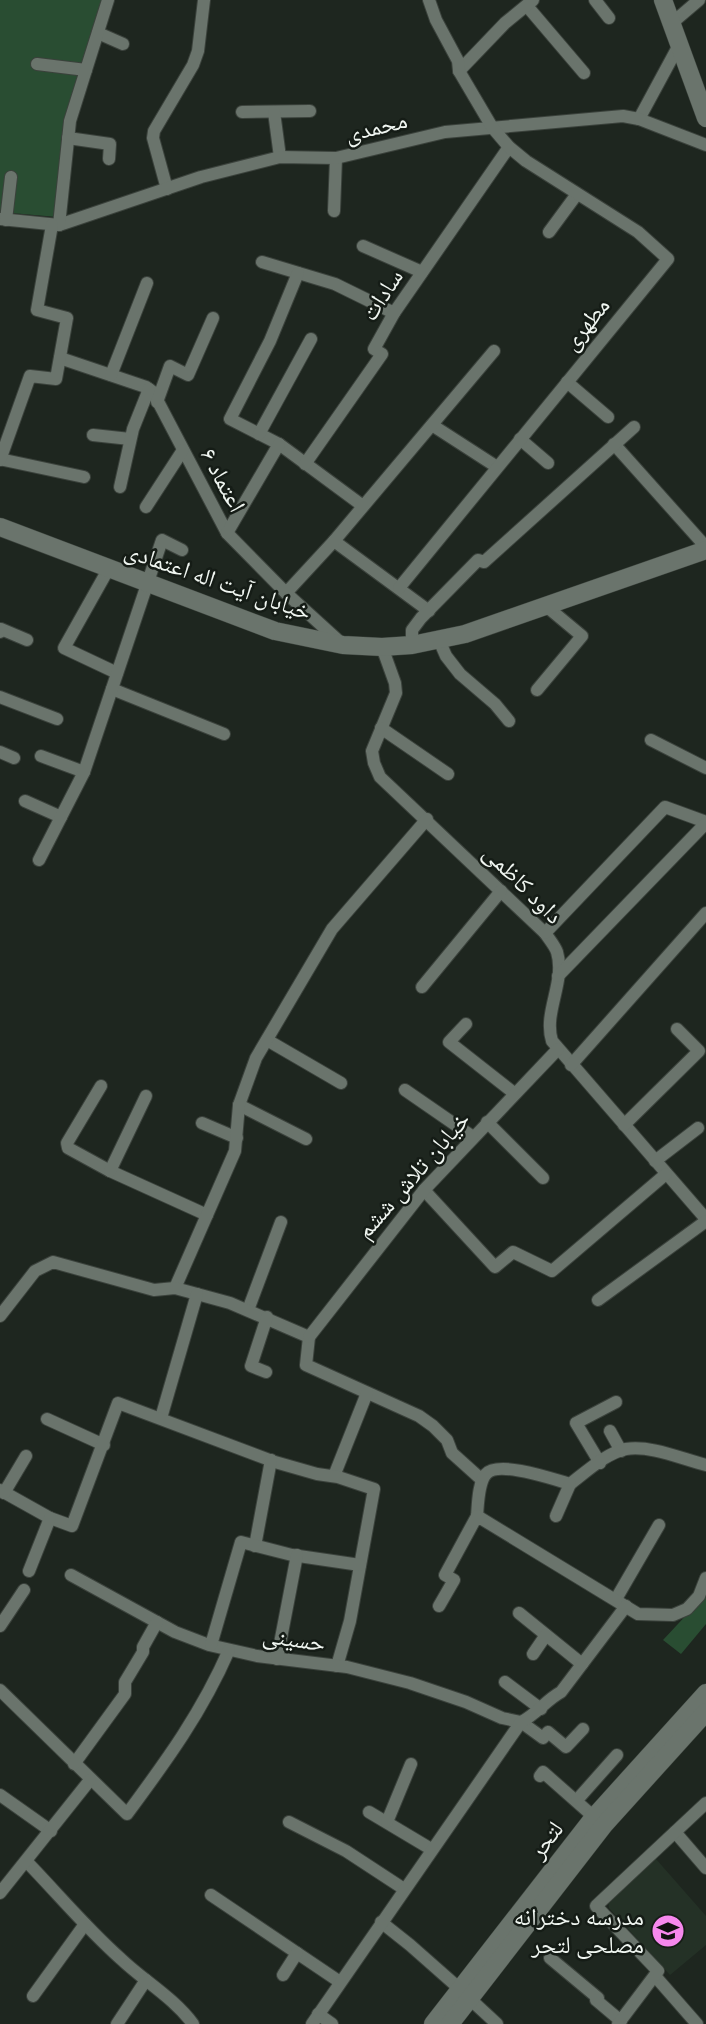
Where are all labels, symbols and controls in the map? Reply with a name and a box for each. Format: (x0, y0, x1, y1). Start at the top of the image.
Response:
street label: محمدی (342, 105, 410, 148)
street label: سادات (354, 263, 409, 326)
street label: مطهری (556, 291, 616, 356)
street label: اعتماد ۶ (195, 443, 252, 517)
street label: خیابان آیت اله اعتمادی (121, 535, 315, 626)
street label: داود کاظمی (478, 838, 569, 929)
street label: خیابان تلاش ششم (349, 1105, 477, 1246)
street label: حسینی (261, 1620, 327, 1657)
street label: لتحر (522, 1815, 569, 1865)
place label: مدرسه دخترانه مصلحی لتحر (514, 1902, 644, 1959)
school or university icon: مدرسه دخترانه مصلحی لتحر (649, 1912, 687, 1950)

